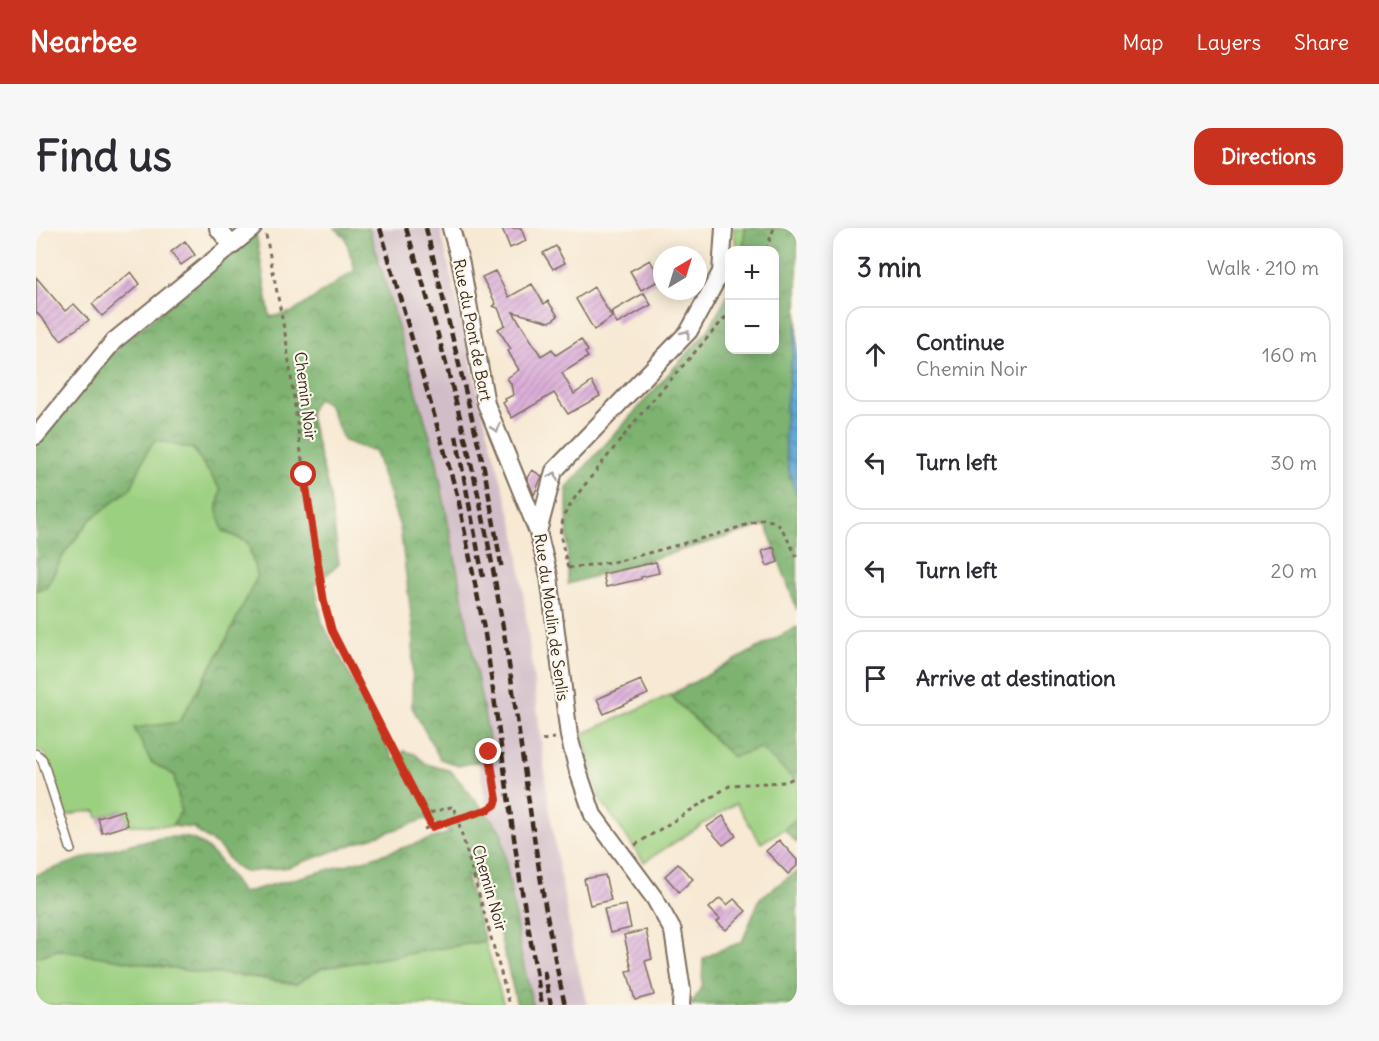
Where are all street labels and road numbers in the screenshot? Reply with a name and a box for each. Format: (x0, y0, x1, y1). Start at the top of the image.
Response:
street label: Rue du Pont de Bart (449, 257, 497, 403)
street label: Chemin Noir (291, 351, 321, 442)
street label: Rue du Moulin de Senlis (530, 532, 574, 702)
street label: Chemin Noir (468, 842, 512, 934)

